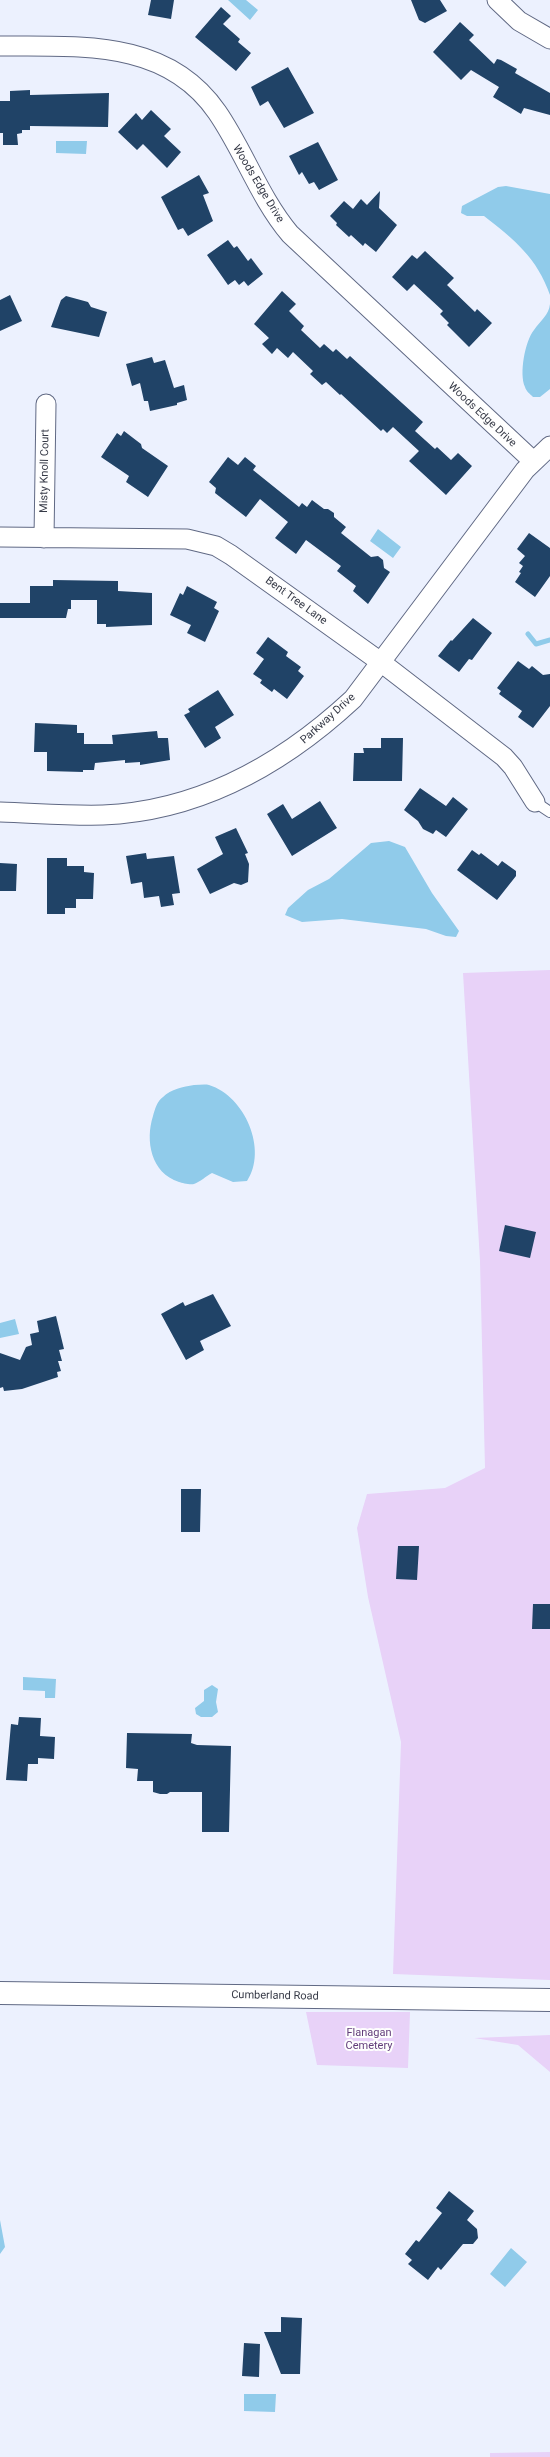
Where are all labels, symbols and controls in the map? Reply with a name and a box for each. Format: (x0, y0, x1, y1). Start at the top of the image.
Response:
street label: Woods Edge Drive (230, 143, 286, 225)
street label: Woods Edge Drive (445, 380, 519, 450)
street label: Misty Knoll Court (38, 429, 52, 513)
street label: Bent Tree Lane (263, 574, 329, 628)
street label: Parkway Drive (298, 691, 358, 747)
street label: Cumberland Road (231, 1989, 319, 2003)
park label: Flanagan Cemetery (346, 2026, 392, 2052)

